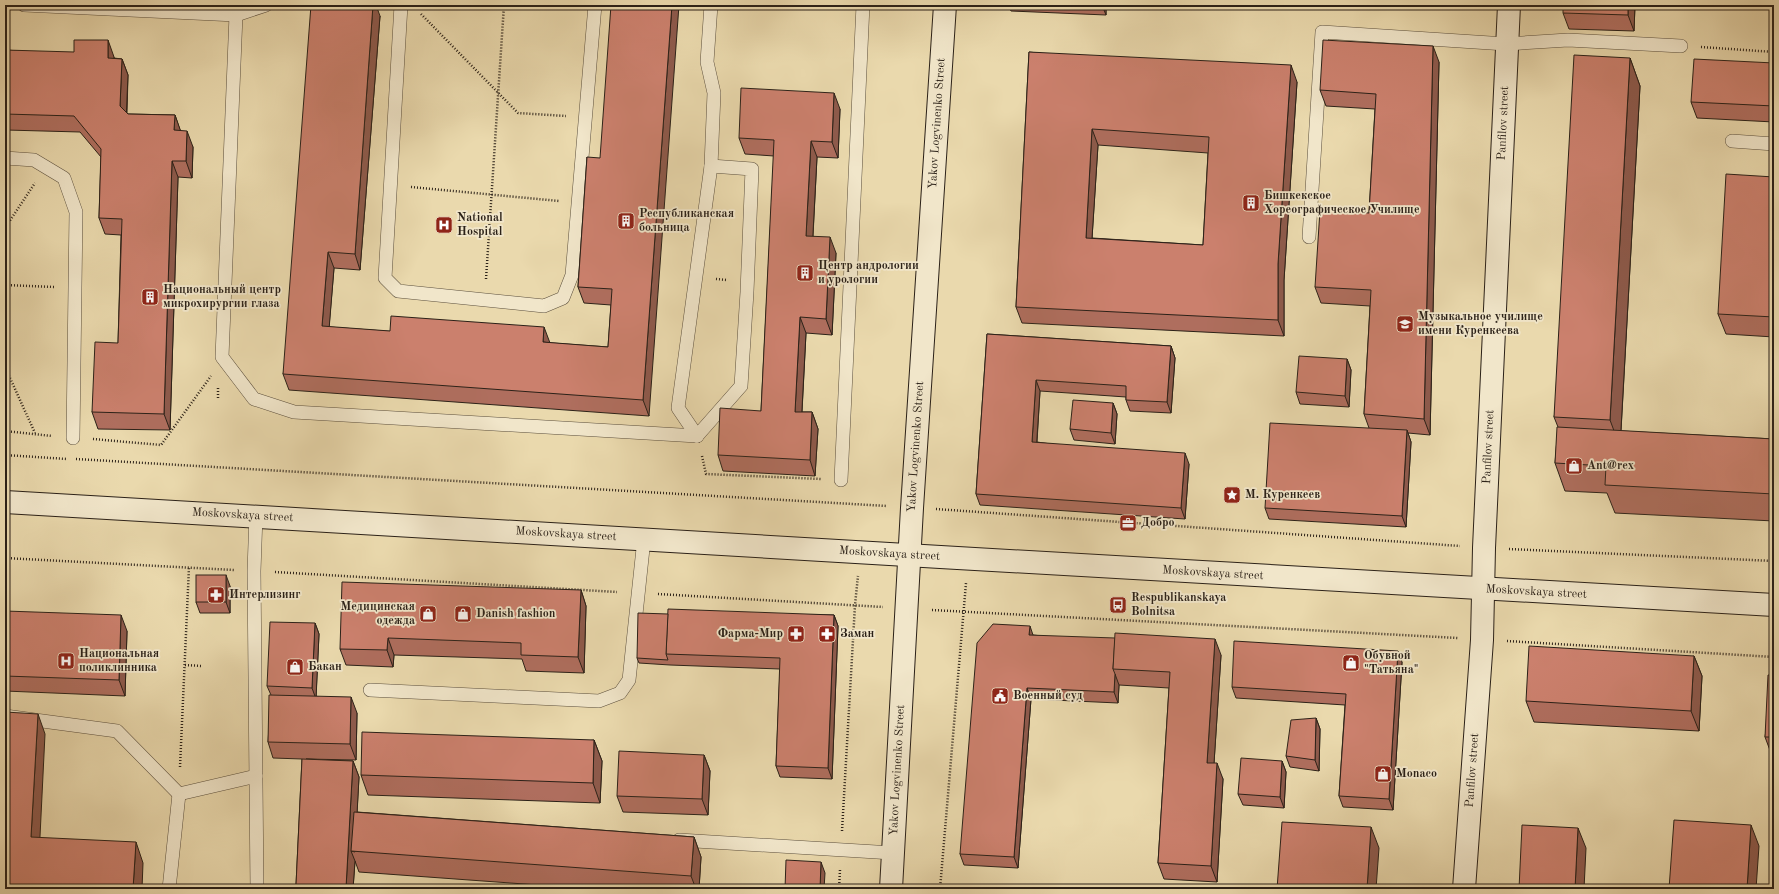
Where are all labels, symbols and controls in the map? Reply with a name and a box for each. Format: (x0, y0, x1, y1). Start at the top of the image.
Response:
street label: Yakov Logvinenko Street (927, 57, 948, 189)
street label: Panfilov street (1496, 86, 1511, 161)
place label: Бишкекское Хореографическое Училище (1264, 190, 1420, 216)
building icon: Бишкекское Хореографическое Училище (1241, 193, 1261, 213)
place label: Республиканская больница (639, 208, 734, 234)
building icon: Республиканская больница (616, 211, 636, 231)
place label: National Hospital (457, 212, 503, 238)
hospital icon: National Hospital (434, 215, 454, 235)
place label: Центр андрологии и урологии (818, 260, 919, 286)
building icon: Центр андрологии и урологии (795, 263, 815, 283)
place label: Национальный центр микрохирургии глаза (163, 284, 281, 310)
building icon: Национальный центр микрохирургии глаза (140, 287, 160, 307)
place label: Музыкальное училище имени Куренкеева (1418, 311, 1543, 337)
school or university icon: Музыкальное училище имени Куренкеева (1395, 314, 1415, 334)
street label: Yakov Logvinenko Street (906, 381, 926, 513)
street label: Panfilov street (1481, 409, 1496, 484)
shop icon: Ant@rex (1564, 456, 1584, 476)
place label: Ant@rex (1587, 460, 1634, 472)
place icon: М. Куренкеев (1222, 485, 1242, 505)
place label: М. Куренкеев (1245, 489, 1320, 501)
street label: Moskovskaya street (192, 506, 294, 524)
office icon: Добро (1118, 513, 1138, 533)
place label: Добро (1141, 517, 1175, 529)
street label: Moskovskaya street (515, 525, 617, 543)
street label: Moskovskaya street (838, 545, 940, 563)
street label: Moskovskaya street (1162, 564, 1264, 582)
street label: Moskovskaya street (1485, 583, 1587, 601)
pharmacy icon: Интерлизинг (206, 585, 226, 605)
place label: Интерлизинг (229, 589, 301, 601)
place label: Respublikanskaya Bolnitsa (1131, 592, 1226, 618)
bus stop icon: Respublikanskaya Bolnitsa (1108, 595, 1128, 615)
place label: Медицинская одежда (340, 601, 415, 627)
shop icon: Медицинская одежда (418, 604, 438, 624)
shop icon: Danish fashion (453, 604, 473, 624)
place label: Danish fashion (476, 608, 556, 620)
pharmacy icon: Фарма-Мир (786, 624, 806, 644)
pharmacy icon: Заман (817, 624, 837, 644)
place label: Фарма-Мир (718, 628, 783, 640)
place label: Заман (840, 628, 875, 640)
place label: Национальная поликлинника (79, 648, 159, 674)
place label: Обувной "Татьяна" (1364, 650, 1418, 676)
hospital icon: Национальная поликлинника (56, 651, 76, 671)
shop icon: Обувной "Татьяна" (1341, 653, 1361, 673)
shop icon: Бакан (285, 657, 305, 677)
place label: Бакан (308, 661, 342, 673)
public building icon: Военный суд (990, 686, 1010, 706)
place label: Военный суд (1013, 690, 1083, 702)
street label: Yakov Logvinenko Street (888, 704, 907, 836)
street label: Panfilov street (1464, 733, 1481, 808)
shop icon: Monaco (1373, 764, 1393, 784)
place label: Monaco (1396, 768, 1437, 780)

